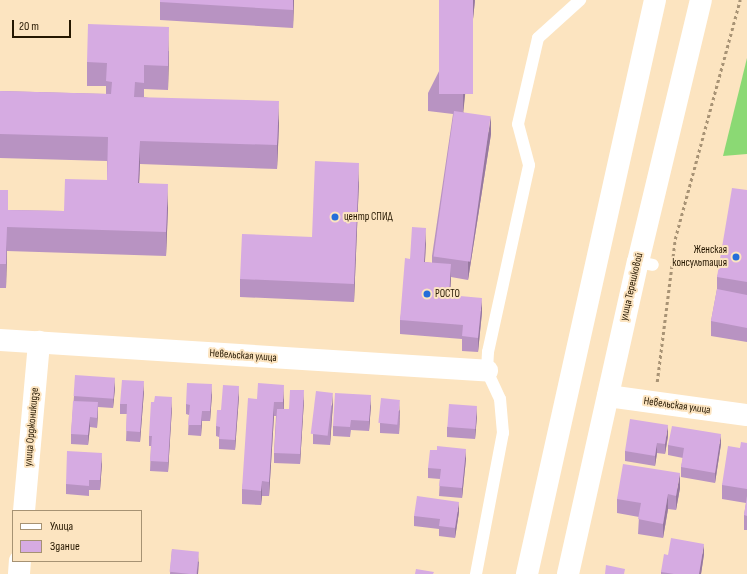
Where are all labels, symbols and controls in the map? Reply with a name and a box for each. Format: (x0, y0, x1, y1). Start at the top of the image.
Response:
scale bar (14, 12, 73, 38)
text: 20 m (19, 19, 39, 34)
place label: центр СПИД (344, 210, 393, 224)
marker: центр СПИД (329, 211, 341, 223)
place label: Женская консультация (672, 244, 727, 270)
marker: Женская консультация (730, 251, 742, 263)
street label: улица Терешковой (618, 252, 646, 322)
place label: РОСТО (435, 287, 460, 301)
marker: РОСТО (422, 289, 432, 299)
street label: Невельская улица (209, 347, 277, 365)
street label: улица Орджоникидзе (22, 387, 42, 467)
street label: Невельская улица (643, 395, 711, 417)
legend (12, 510, 142, 562)
text: Улица (50, 519, 73, 534)
text: Здание (50, 539, 80, 554)

